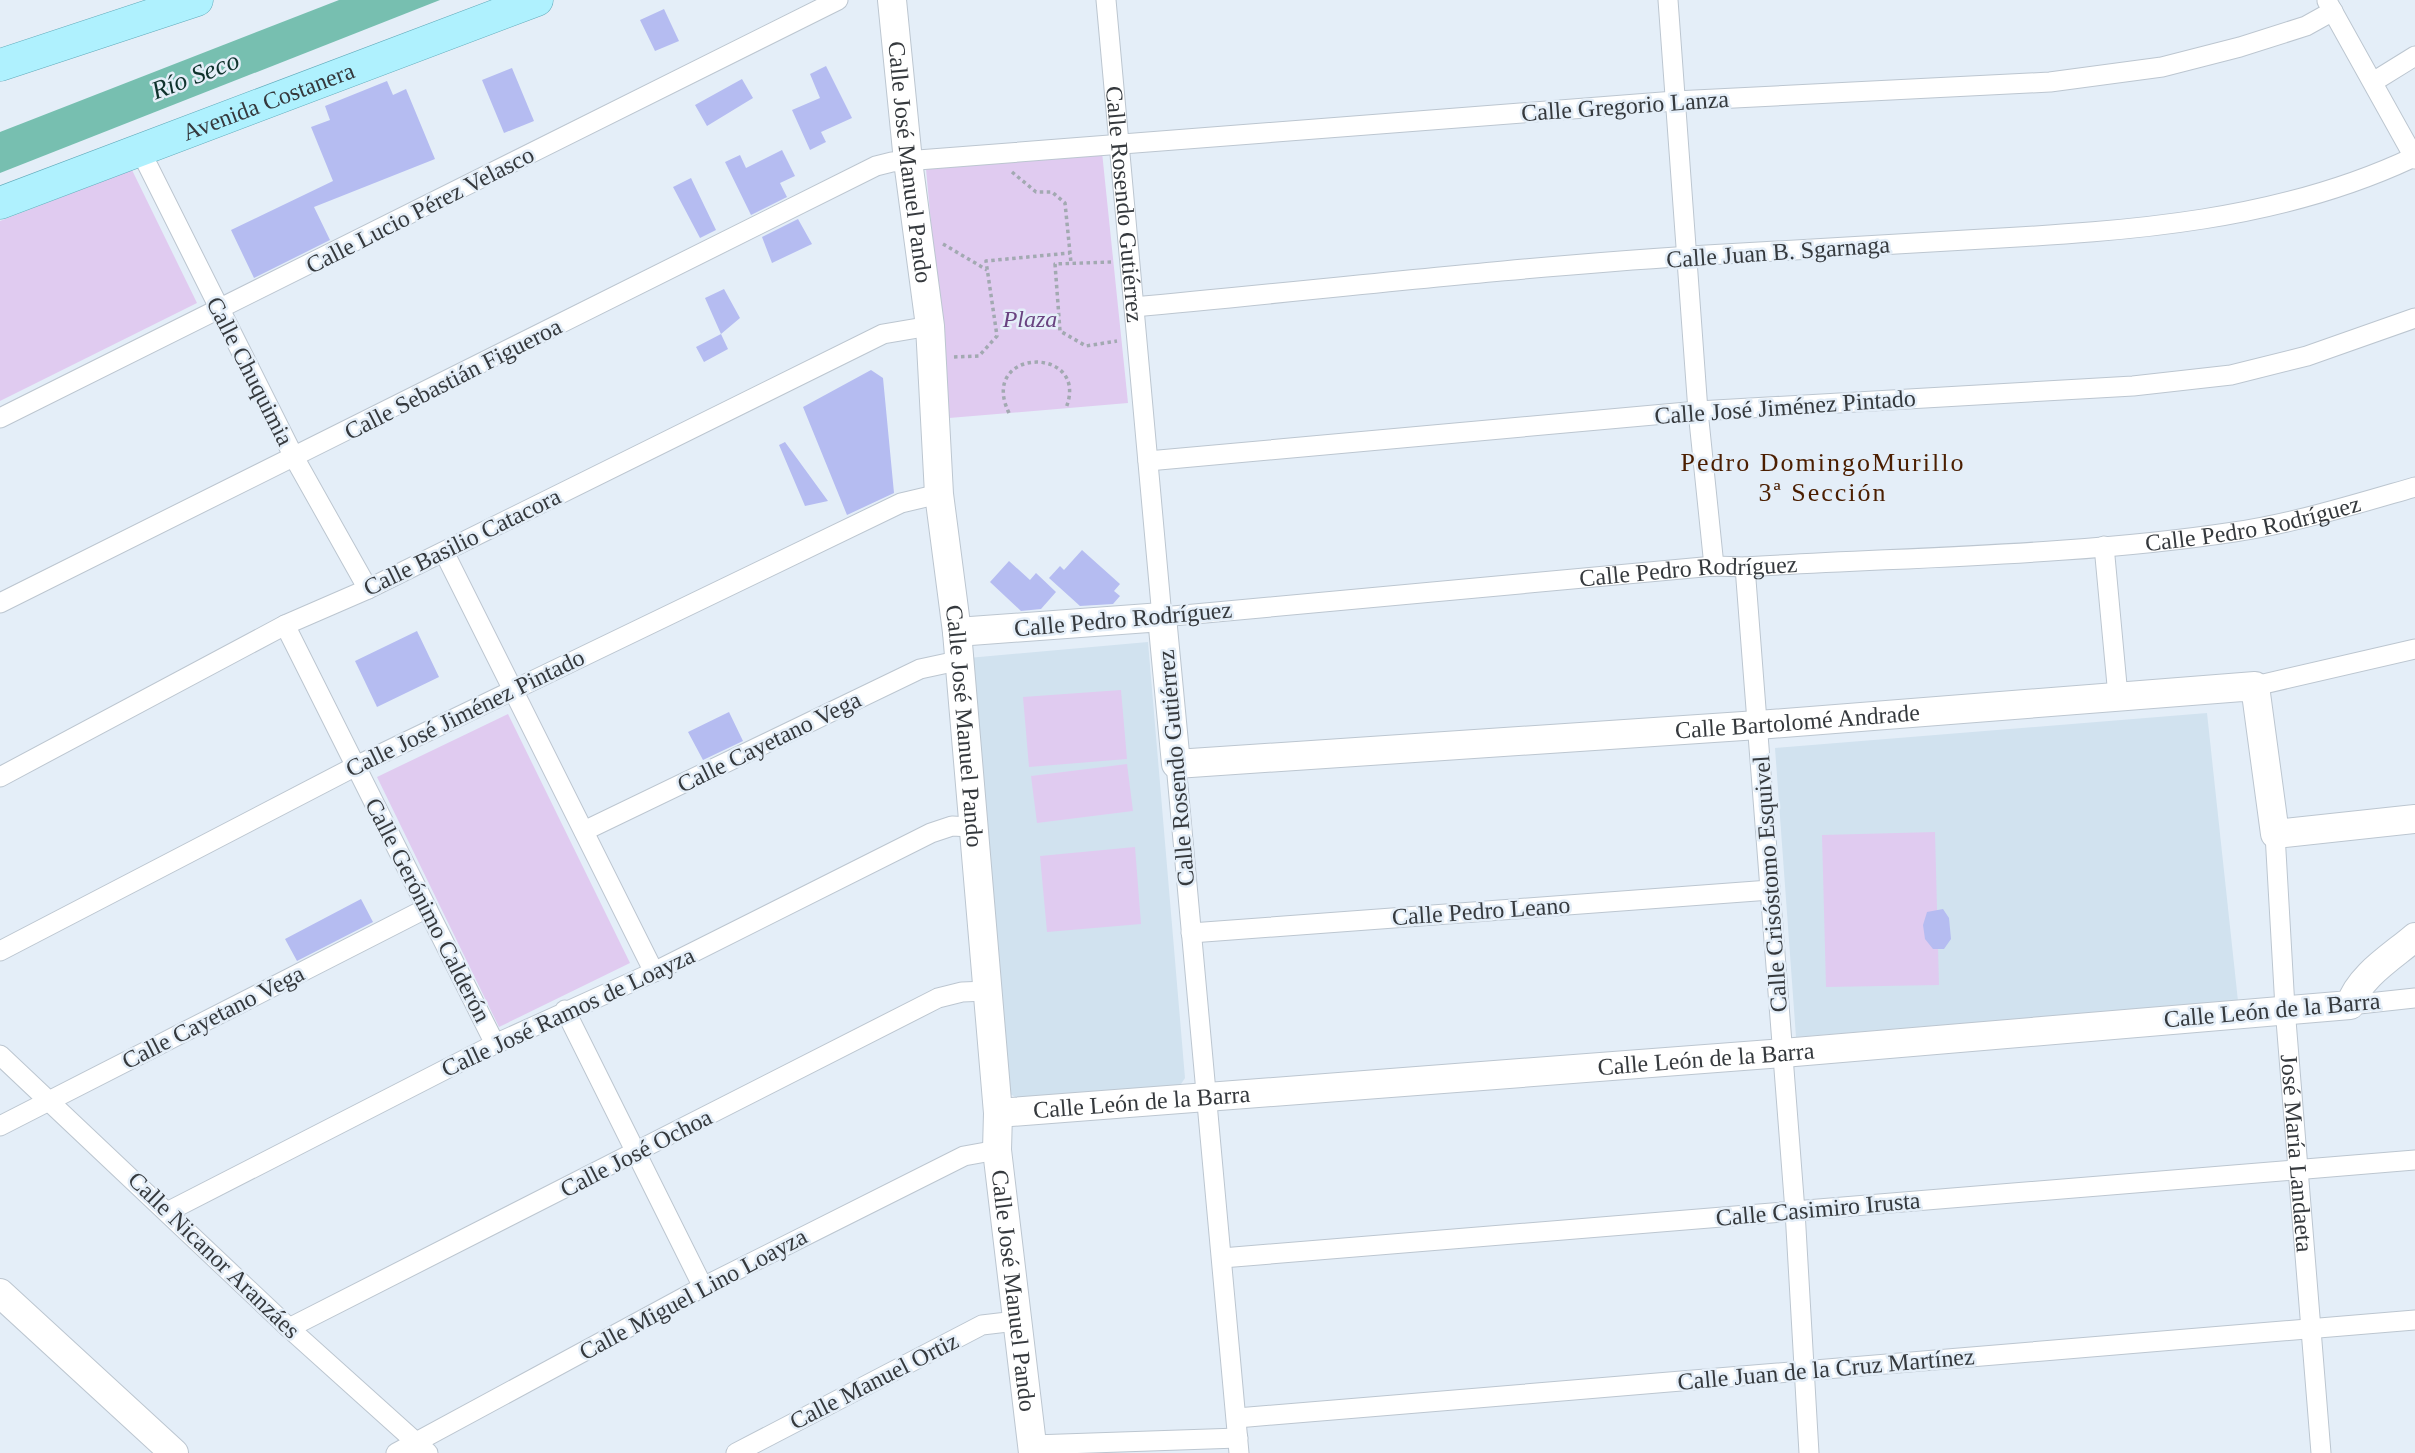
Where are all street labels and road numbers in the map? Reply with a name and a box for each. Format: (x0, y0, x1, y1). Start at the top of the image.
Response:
street label: Calle José Manuel Pando (883, 40, 937, 285)
street label: Avenida Costanera (179, 57, 358, 146)
street label: Calle Rosendo Gutiérrez (1101, 85, 1148, 324)
street label: Calle Gregorio Lanza (1520, 86, 1730, 126)
street label: Calle Lucio Pérez Velasco (302, 141, 538, 279)
street label: Calle Juan B. Sgarnaga (1665, 231, 1891, 273)
street label: Calle Chuquimia (201, 292, 299, 450)
street label: Calle Sebastián Figueroa (340, 313, 566, 445)
street label: Calle José Jiménez Pintado (1653, 385, 1917, 429)
street label: Calle Basilio Catacora (359, 483, 565, 601)
street label: Calle Pedro Rodríguez (2144, 490, 2363, 556)
street label: Calle Pedro Rodríguez (1578, 551, 1798, 591)
street label: Calle Pedro Rodríguez (1013, 597, 1233, 641)
street label: Calle José Manuel Pando (941, 603, 988, 848)
street label: Calle José Jiménez Pintado (342, 644, 588, 782)
street label: Calle Rosendo Gutiérrez (1153, 649, 1199, 887)
street label: Calle Cayetano Vega (673, 686, 865, 798)
street label: Calle Bartolomé Andrade (1674, 699, 1921, 744)
street label: Calle Crisóstomo Esquivel (1748, 754, 1792, 1013)
street label: Calle Gerónimo Calderón (360, 794, 496, 1026)
street label: Calle Pedro Leano (1391, 892, 1571, 930)
street label: Calle José Ramos de Loayza (437, 942, 699, 1082)
street label: Calle Cayetano Vega (118, 960, 309, 1074)
street label: Calle León de la Barra (2163, 988, 2382, 1032)
street label: Calle León de la Barra (1597, 1037, 1816, 1080)
street label: José María Landaeta (2276, 1053, 2318, 1254)
street label: Calle León de la Barra (1032, 1081, 1251, 1123)
street label: Calle José Ochoa (556, 1103, 716, 1202)
street label: Calle Nicanor Aranzáes (123, 1166, 305, 1344)
street label: Calle José Manuel Pando (986, 1168, 1041, 1413)
street label: Calle Casimiro Irusta (1715, 1187, 1922, 1231)
street label: Calle Miguel Lino Loayza (575, 1223, 812, 1365)
street label: Calle Manuel Ortiz (786, 1327, 962, 1435)
street label: Calle Juan de la Cruz Martínez (1676, 1343, 1976, 1395)

